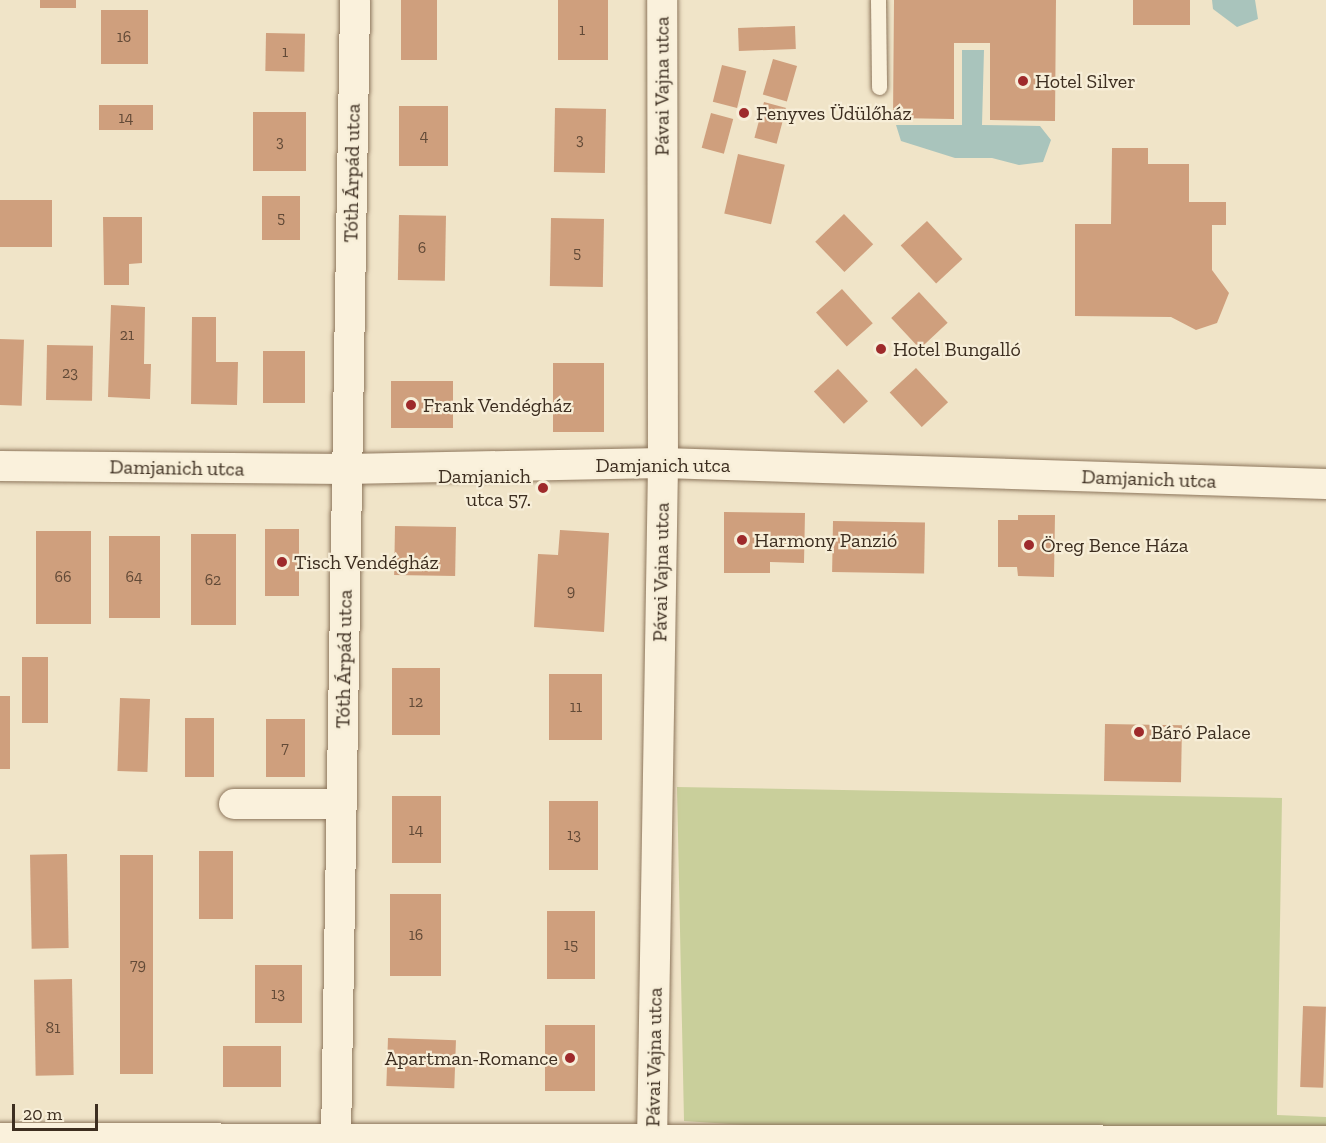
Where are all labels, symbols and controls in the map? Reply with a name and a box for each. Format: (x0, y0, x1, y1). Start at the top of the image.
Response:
street label: Pávai Vajna utca (650, 16, 674, 156)
house number: 1 (579, 20, 585, 40)
house number: 16 (117, 27, 131, 47)
house number: 1 (282, 42, 288, 62)
place label: Hotel Silver (1035, 69, 1136, 93)
marker: Hotel Silver (1016, 74, 1030, 88)
place label: Fenyves Üdülőház (756, 101, 912, 125)
street label: Tóth Árpád utca (339, 103, 365, 243)
marker: Fenyves Üdülőház (737, 106, 751, 120)
house number: 14 (119, 108, 133, 128)
house number: 4 (420, 126, 428, 146)
house number: 3 (576, 130, 584, 150)
house number: 3 (276, 132, 284, 152)
house number: 5 (277, 208, 285, 228)
house number: 6 (418, 238, 426, 258)
house number: 5 (573, 243, 581, 263)
house number: 21 (120, 325, 134, 345)
place label: Hotel Bungalló (893, 337, 1021, 361)
marker: Hotel Bungalló (874, 342, 888, 356)
house number: 23 (62, 363, 78, 383)
place label: Frank Vendégház (423, 393, 573, 417)
marker: Frank Vendégház (404, 398, 418, 412)
street label: Damjanich utca (595, 453, 731, 477)
street label: Damjanich utca (109, 455, 245, 481)
place label: Damjanich utca 57. (438, 464, 531, 511)
street label: Damjanich utca (1081, 465, 1217, 493)
marker: Damjanich utca 57. (536, 481, 550, 495)
street label: Pávai Vajna utca (648, 502, 674, 642)
place label: Harmony Panzió (754, 528, 898, 552)
marker: Harmony Panzió (735, 533, 749, 547)
place label: Öreg Bence Háza (1041, 533, 1188, 557)
marker: Öreg Bence Háza (1022, 538, 1036, 552)
place label: Tisch Vendégház (294, 550, 440, 574)
marker: Tisch Vendégház (275, 555, 289, 569)
house number: 66 (55, 567, 71, 587)
house number: 64 (125, 567, 143, 587)
house number: 62 (205, 570, 221, 590)
house number: 9 (567, 581, 575, 601)
street label: Tóth Árpád utca (331, 589, 357, 729)
house number: 12 (409, 692, 423, 712)
house number: 11 (570, 697, 582, 717)
place label: Báró Palace (1151, 720, 1251, 744)
marker: Báró Palace (1132, 725, 1146, 739)
house number: 7 (281, 738, 289, 758)
house number: 14 (409, 820, 423, 840)
house number: 13 (567, 825, 581, 845)
house number: 16 (409, 925, 423, 945)
house number: 15 (564, 935, 578, 955)
house number: 79 (130, 955, 146, 975)
house number: 13 (271, 984, 285, 1004)
street label: Pávai Vajna utca (641, 987, 667, 1127)
house number: 81 (46, 1018, 60, 1038)
place label: Apartman-Romance (385, 1046, 558, 1070)
marker: Apartman-Romance (563, 1051, 577, 1065)
scale bar (15, 1092, 100, 1130)
text: 20 m (23, 1103, 62, 1125)

